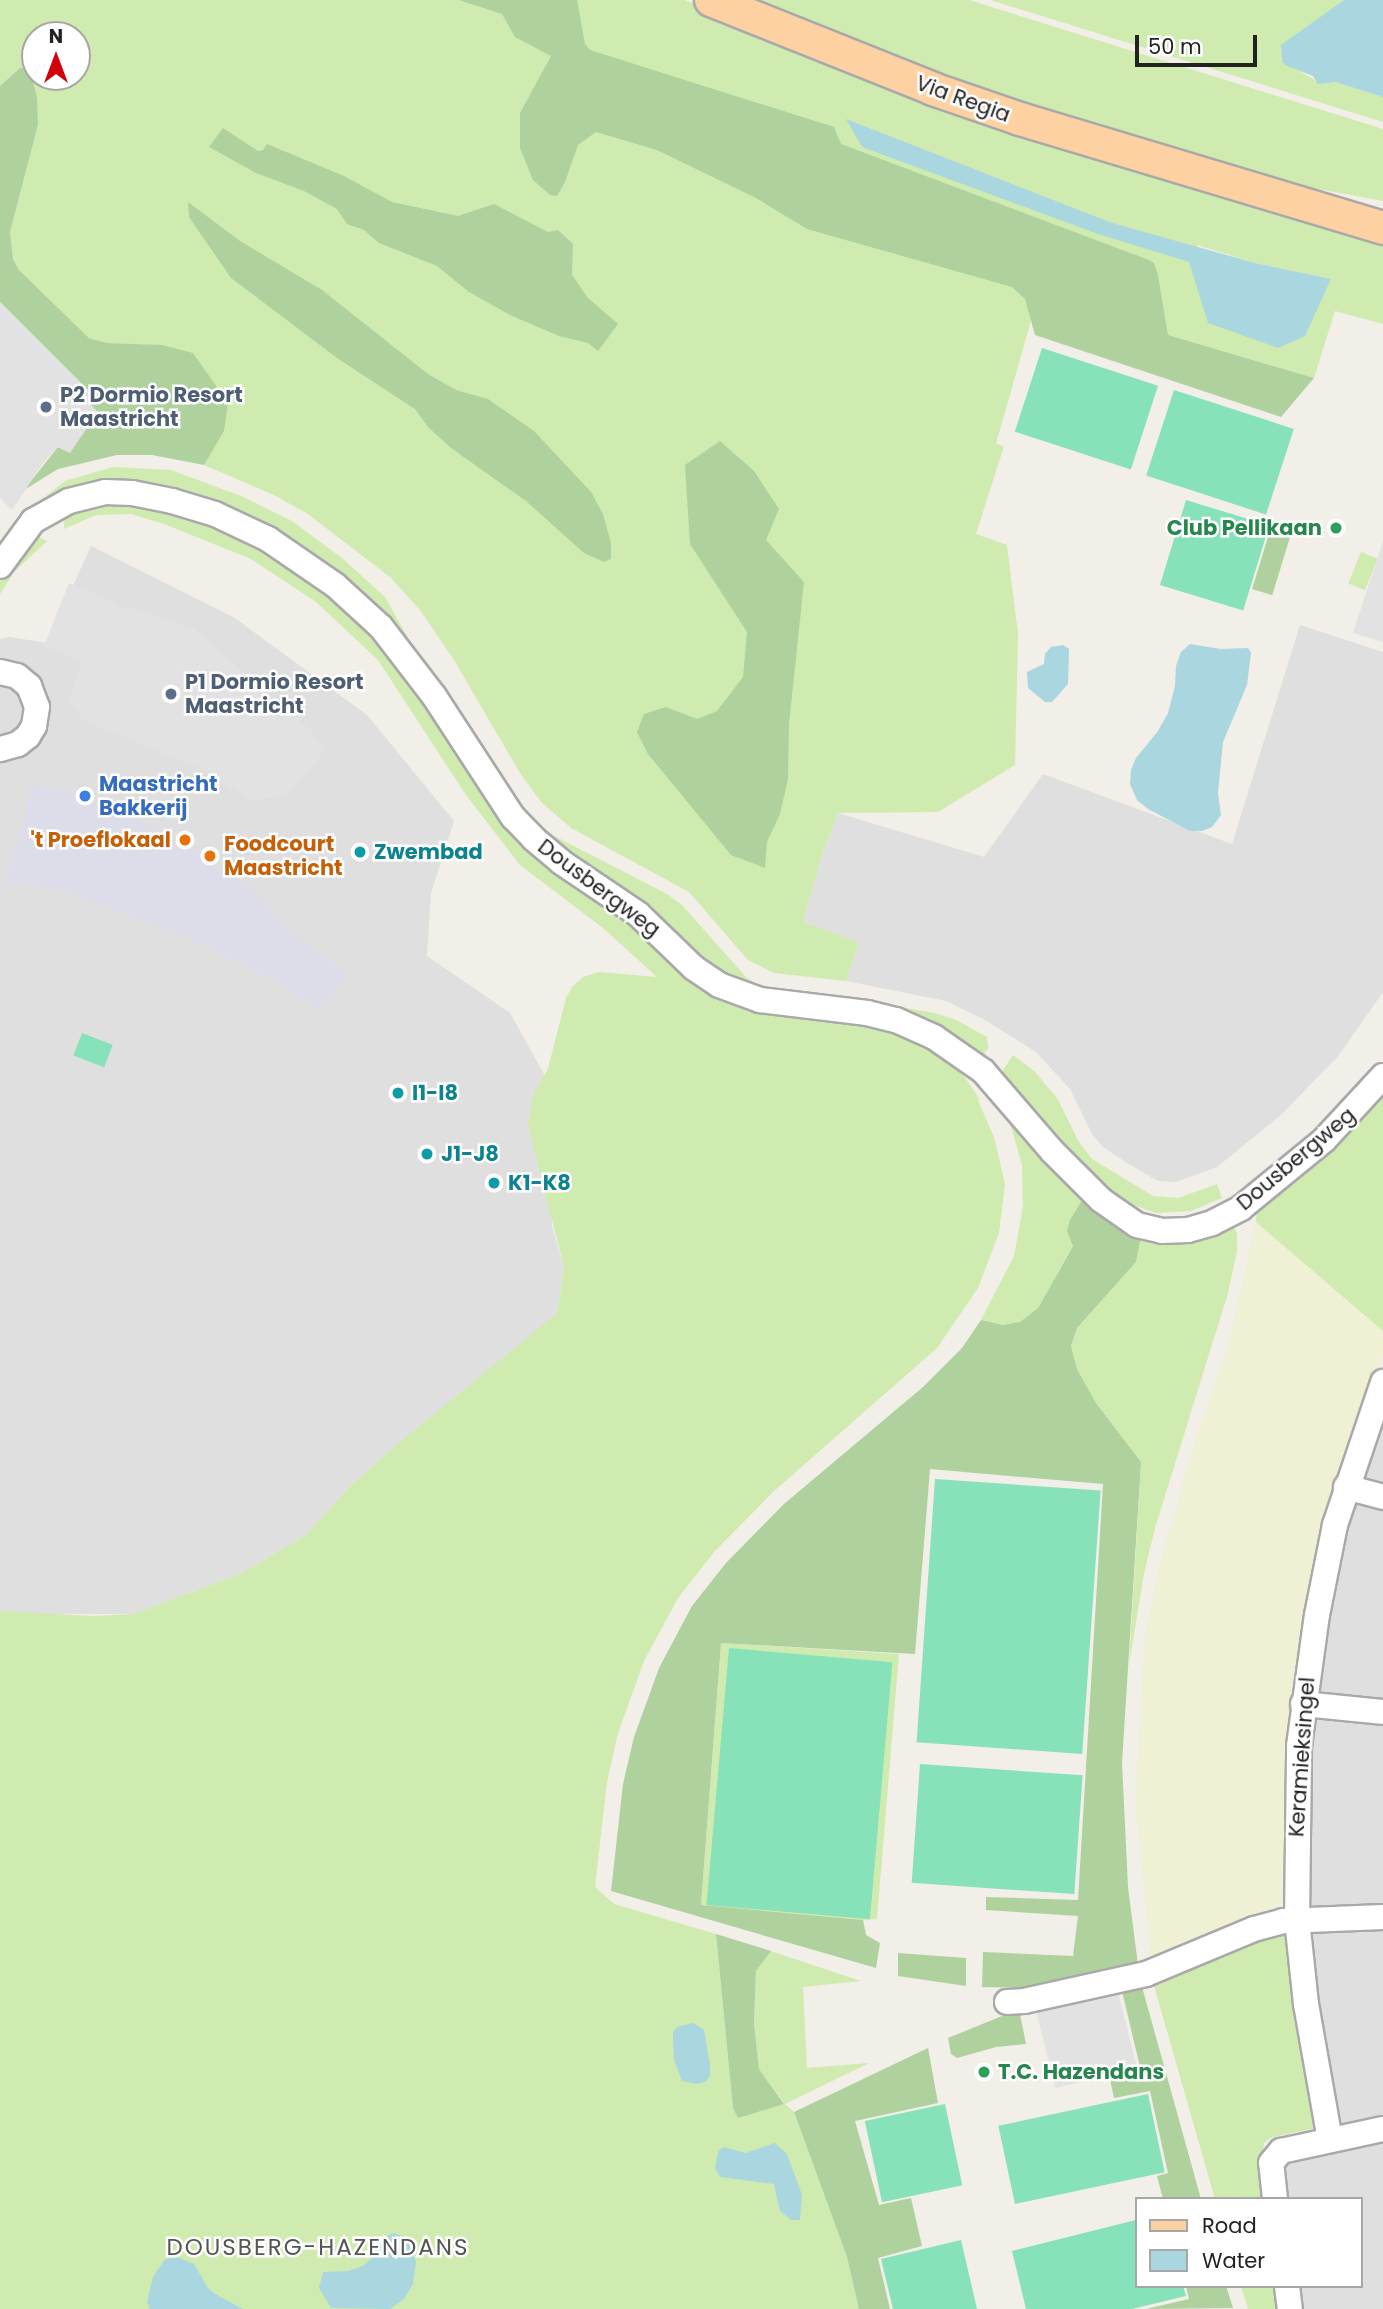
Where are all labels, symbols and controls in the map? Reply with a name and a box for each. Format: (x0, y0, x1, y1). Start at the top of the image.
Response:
north arrow (21, 21, 91, 91)
scale bar (1138, 21, 1260, 65)
text: N (49, 23, 63, 50)
text: 50 m (1148, 32, 1202, 61)
street label: Via Regia (912, 70, 1014, 128)
place label: P2 Dormio Resort Maastricht (60, 382, 243, 432)
marker: P2 Dormio Resort Maastricht (38, 399, 54, 415)
place label: Club Pellikaan (1167, 515, 1322, 541)
marker: Club Pellikaan (1328, 520, 1344, 536)
place label: P1 Dormio Resort Maastricht (185, 669, 364, 719)
marker: P1 Dormio Resort Maastricht (163, 686, 179, 702)
place label: Maastricht Bakkerij (99, 771, 218, 821)
marker: Maastricht Bakkerij (77, 788, 93, 804)
place label: 't Proeflokaal (30, 827, 171, 853)
place label: Foodcourt Maastricht (224, 831, 343, 881)
marker: 't Proeflokaal (177, 832, 193, 848)
street label: Dousbergweg (533, 834, 665, 942)
place label: Zwembad (374, 839, 483, 865)
marker: Zwembad (352, 844, 368, 860)
marker: Foodcourt Maastricht (202, 848, 218, 864)
place label: I1-I8 (412, 1080, 458, 1106)
marker: I1-I8 (390, 1085, 406, 1101)
street label: Dousbergweg (1232, 1102, 1360, 1216)
place label: J1-J8 (441, 1141, 499, 1167)
marker: J1-J8 (419, 1146, 435, 1162)
place label: K1-K8 (508, 1170, 571, 1196)
marker: K1-K8 (486, 1175, 502, 1191)
street label: Keramieksingel (1284, 1676, 1320, 1838)
place label: T.C. Hazendans (998, 2059, 1164, 2085)
marker: T.C. Hazendans (976, 2064, 992, 2080)
legend (1134, 2197, 1362, 2288)
text: Road (1202, 2211, 1257, 2240)
district label: DOUSBERG-HAZENDANS (169, 2233, 467, 2261)
text: Water (1202, 2246, 1265, 2275)

